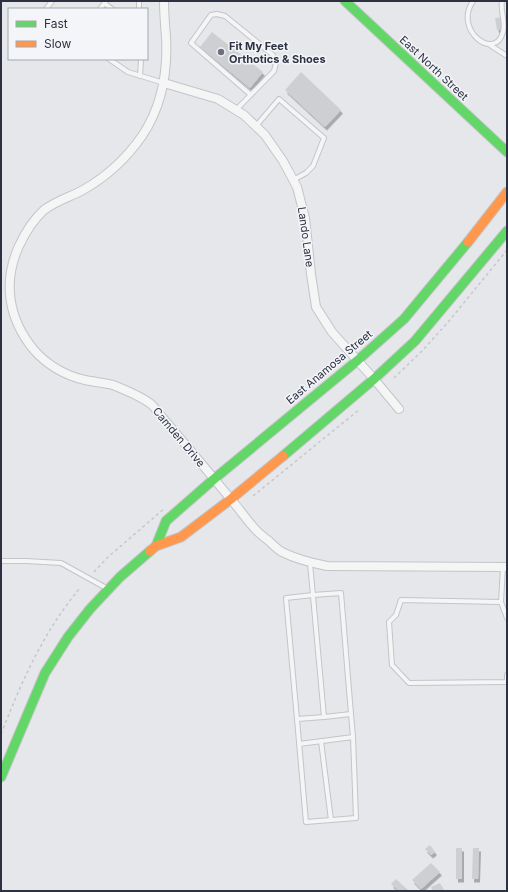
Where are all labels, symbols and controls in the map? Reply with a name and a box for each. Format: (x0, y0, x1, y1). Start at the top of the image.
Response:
legend (8, 8, 148, 60)
text: Fast (44, 16, 68, 31)
street label: East North Street (397, 33, 472, 104)
text: Slow (44, 36, 72, 51)
place label: Fit My Feet Orthotics & Shoes (229, 39, 326, 66)
marker: Fit My Feet Orthotics & Shoes (216, 47, 226, 57)
street label: Lando Lane (295, 206, 317, 268)
street label: East Anamosa Street (283, 327, 375, 407)
street label: Camden Drive (150, 404, 208, 470)

